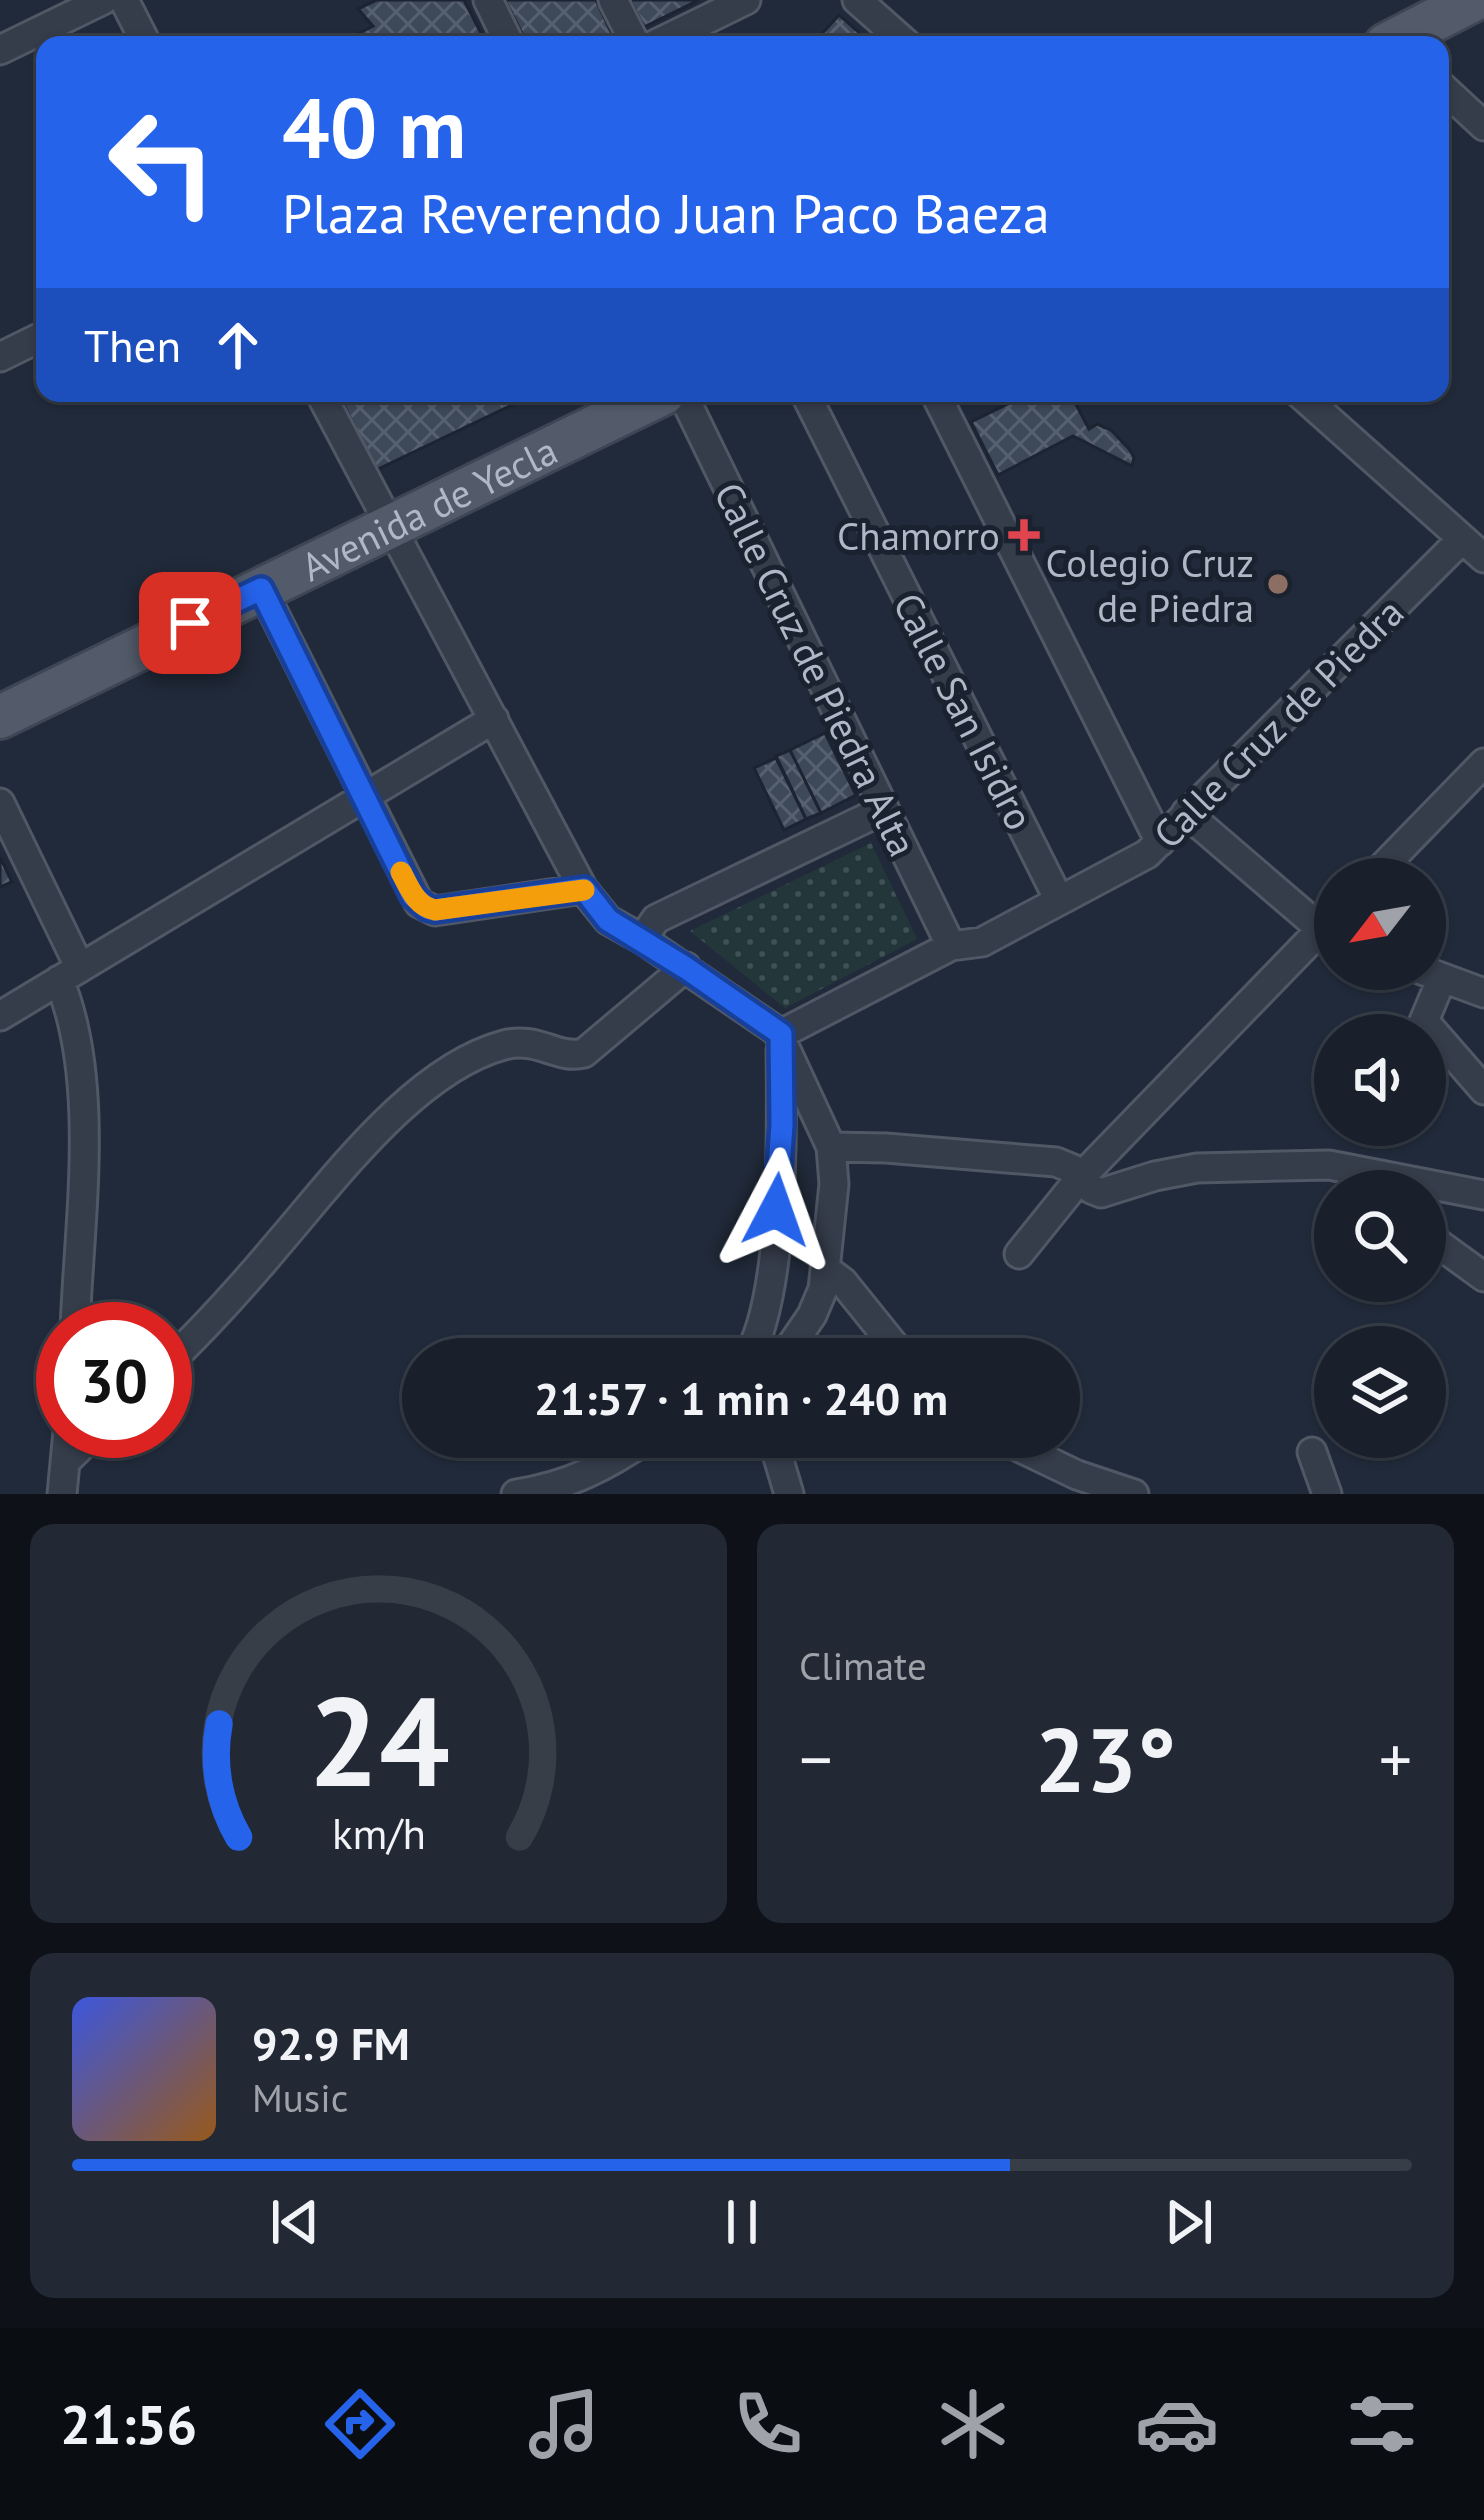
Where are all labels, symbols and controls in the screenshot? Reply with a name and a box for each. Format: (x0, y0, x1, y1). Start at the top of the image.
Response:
text: 40 m (282, 72, 466, 181)
icon: left (84, 84, 240, 240)
text: Plaza Reverendo Juan Paco Baeza (282, 178, 1050, 248)
icon: ahead (205, 312, 271, 378)
text: Then (84, 316, 181, 374)
street label: Avenida de Yecla (292, 424, 565, 592)
street label: Calle Cruz de Piedra Alta (703, 474, 929, 864)
place label: Chamorro (837, 510, 1000, 561)
marker: Chamorro (1011, 522, 1037, 548)
place label: Colegio Cruz de Piedra (1045, 537, 1254, 633)
marker: Colegio Cruz de Piedra (1265, 571, 1291, 597)
pin (139, 572, 241, 674)
street label: Calle San Isidro (882, 584, 1046, 838)
street label: Calle Cruz de Piedra (1142, 587, 1414, 859)
icon: arrive (157, 590, 223, 656)
north arrow (1314, 858, 1446, 990)
map controls (1314, 858, 1446, 1458)
button: sound (1314, 1014, 1446, 1146)
position arrow (713, 1147, 839, 1273)
button: search (1314, 1170, 1446, 1302)
speed limit sign: 30 (36, 1302, 192, 1458)
button: layers (1314, 1326, 1446, 1458)
text: 21:57 · 1 min · 240 m (534, 1369, 948, 1427)
text: Climate (799, 1640, 927, 1691)
text: 24 (308, 1659, 449, 1820)
text: 23° (1035, 1700, 1176, 1817)
text: − (799, 1716, 832, 1801)
text: + (1379, 1716, 1412, 1801)
text: km/h (331, 1804, 426, 1860)
text: 92.9 FM (252, 2014, 410, 2072)
text: Music (252, 2072, 348, 2123)
icon: previous (262, 2189, 328, 2255)
icon: pause (709, 2189, 775, 2255)
icon: next (1156, 2189, 1222, 2255)
icon: directions (318, 2382, 402, 2466)
icon: music (522, 2382, 606, 2466)
icon: phone (726, 2382, 810, 2466)
icon: climate (931, 2382, 1015, 2466)
icon: car (1135, 2382, 1219, 2466)
icon: filters (1340, 2382, 1424, 2466)
text: 21:56 (60, 2389, 197, 2459)

